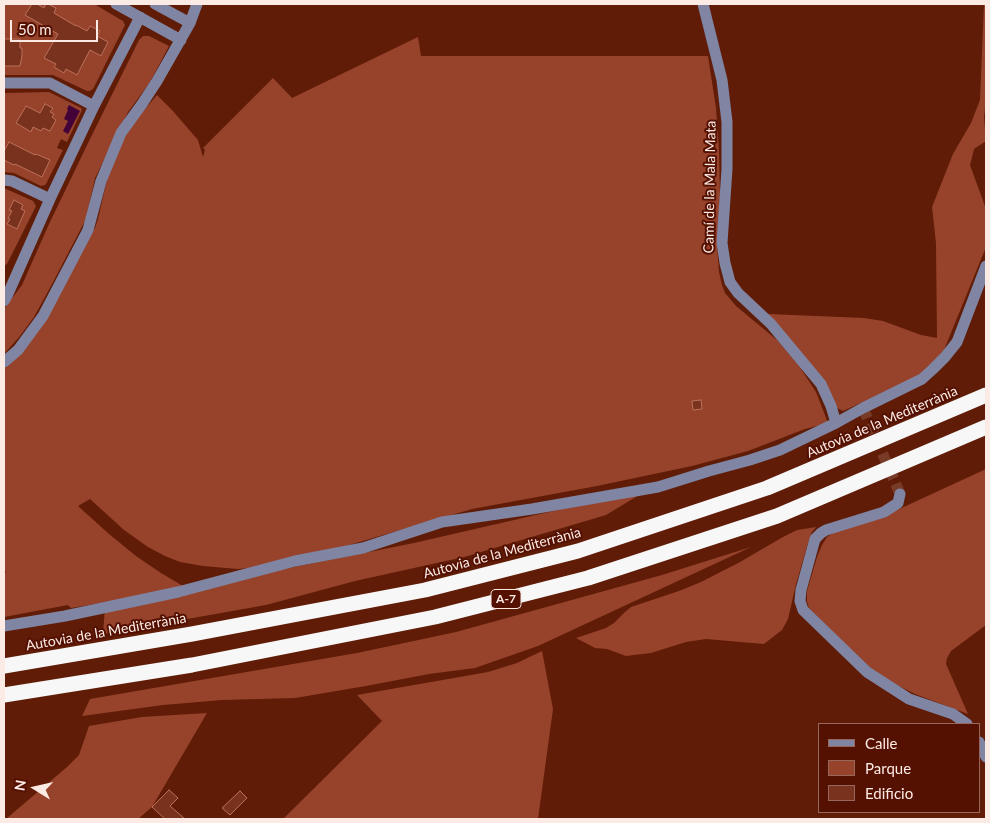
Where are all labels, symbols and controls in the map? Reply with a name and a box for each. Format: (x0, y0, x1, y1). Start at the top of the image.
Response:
scale bar (12, 10, 100, 42)
text: 50 m (18, 20, 52, 38)
street label: Camí de la Mala Mata (700, 121, 720, 253)
street label: Autovia de la Mediterrània (804, 383, 960, 461)
street label: Autovia de la Mediterrània (421, 524, 583, 582)
road number: A-7 (491, 590, 521, 608)
street label: Autovia de la Mediterrània (25, 610, 187, 654)
legend (818, 723, 980, 813)
text: Calle (865, 734, 897, 752)
text: Parque (865, 759, 911, 777)
north arrow (10, 763, 60, 813)
text: N (10, 779, 29, 792)
text: Edificio (865, 784, 913, 802)

